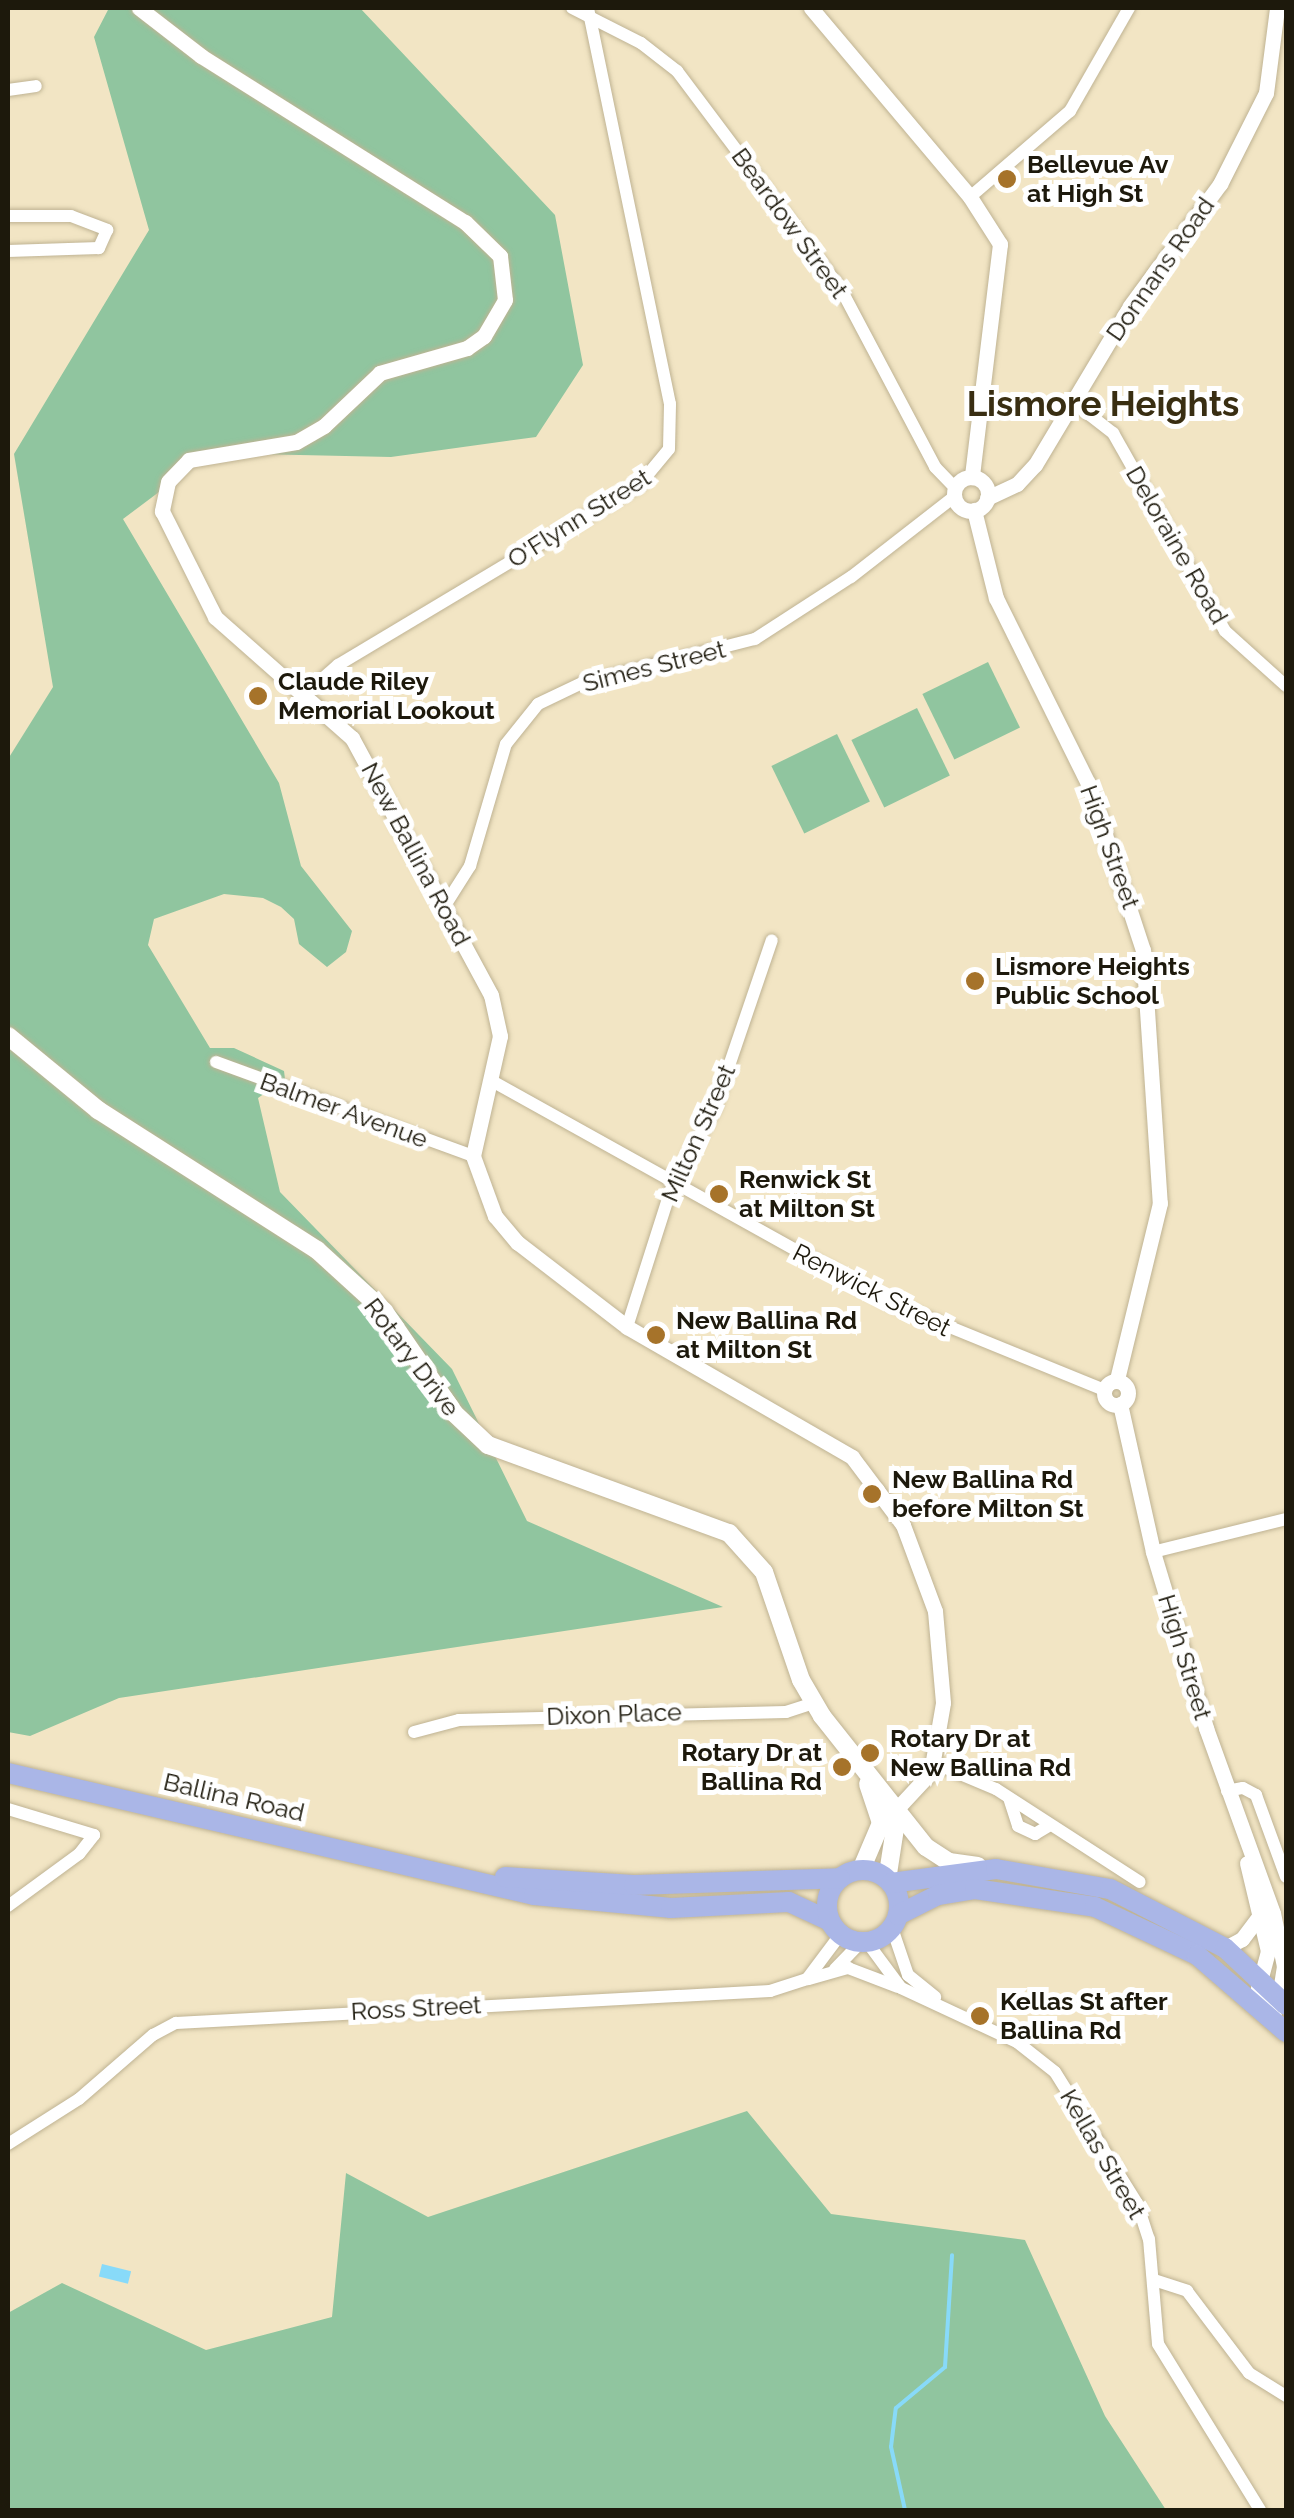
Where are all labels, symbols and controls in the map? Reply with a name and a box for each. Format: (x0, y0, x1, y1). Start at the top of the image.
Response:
street label: Beardow Street (725, 142, 855, 304)
place label: Bellevue Av at High St (1027, 150, 1169, 209)
marker: Bellevue Av at High St (996, 168, 1018, 190)
street label: Donnans Road (1099, 191, 1221, 347)
district label: Lismore Heights (967, 383, 1239, 425)
street label: Deloraine Road (1120, 461, 1234, 629)
street label: O'Flynn Street (502, 462, 656, 574)
street label: Simes Street (580, 634, 728, 698)
place label: Claude Riley Memorial Lookout (278, 667, 495, 726)
marker: Claude Riley Memorial Lookout (247, 685, 269, 707)
street label: New Ballina Road (355, 757, 477, 951)
street label: High Street (1074, 781, 1146, 913)
place label: Lismore Heights Public School (995, 952, 1190, 1011)
marker: Lismore Heights Public School (964, 970, 986, 992)
street label: Milton Street (654, 1060, 742, 1206)
street label: Balmer Avenue (255, 1066, 433, 1154)
place label: Renwick St at Milton St (739, 1165, 875, 1224)
marker: Renwick St at Milton St (708, 1183, 730, 1205)
street label: Renwick Street (788, 1237, 956, 1343)
street label: Rotary Drive (358, 1292, 466, 1422)
place label: New Ballina Rd at Milton St (676, 1306, 858, 1365)
marker: New Ballina Rd at Milton St (645, 1324, 667, 1346)
place label: New Ballina Rd before Milton St (892, 1465, 1084, 1524)
marker: New Ballina Rd before Milton St (861, 1483, 883, 1505)
street label: High Street (1152, 1591, 1218, 1723)
street label: Dixon Place (546, 1697, 682, 1731)
place label: Rotary Dr at New Ballina Rd (890, 1724, 1072, 1783)
place label: Rotary Dr at Ballina Rd (680, 1738, 822, 1797)
marker: Rotary Dr at New Ballina Rd (859, 1742, 881, 1764)
marker: Rotary Dr at Ballina Rd (831, 1756, 853, 1778)
street label: Ballina Road (161, 1766, 307, 1828)
place label: Kellas St after Ballina Rd (1000, 1987, 1168, 2046)
street label: Ross Street (350, 1990, 482, 2026)
marker: Kellas St after Ballina Rd (969, 2005, 991, 2027)
street label: Kellas Street (1054, 2084, 1152, 2224)

